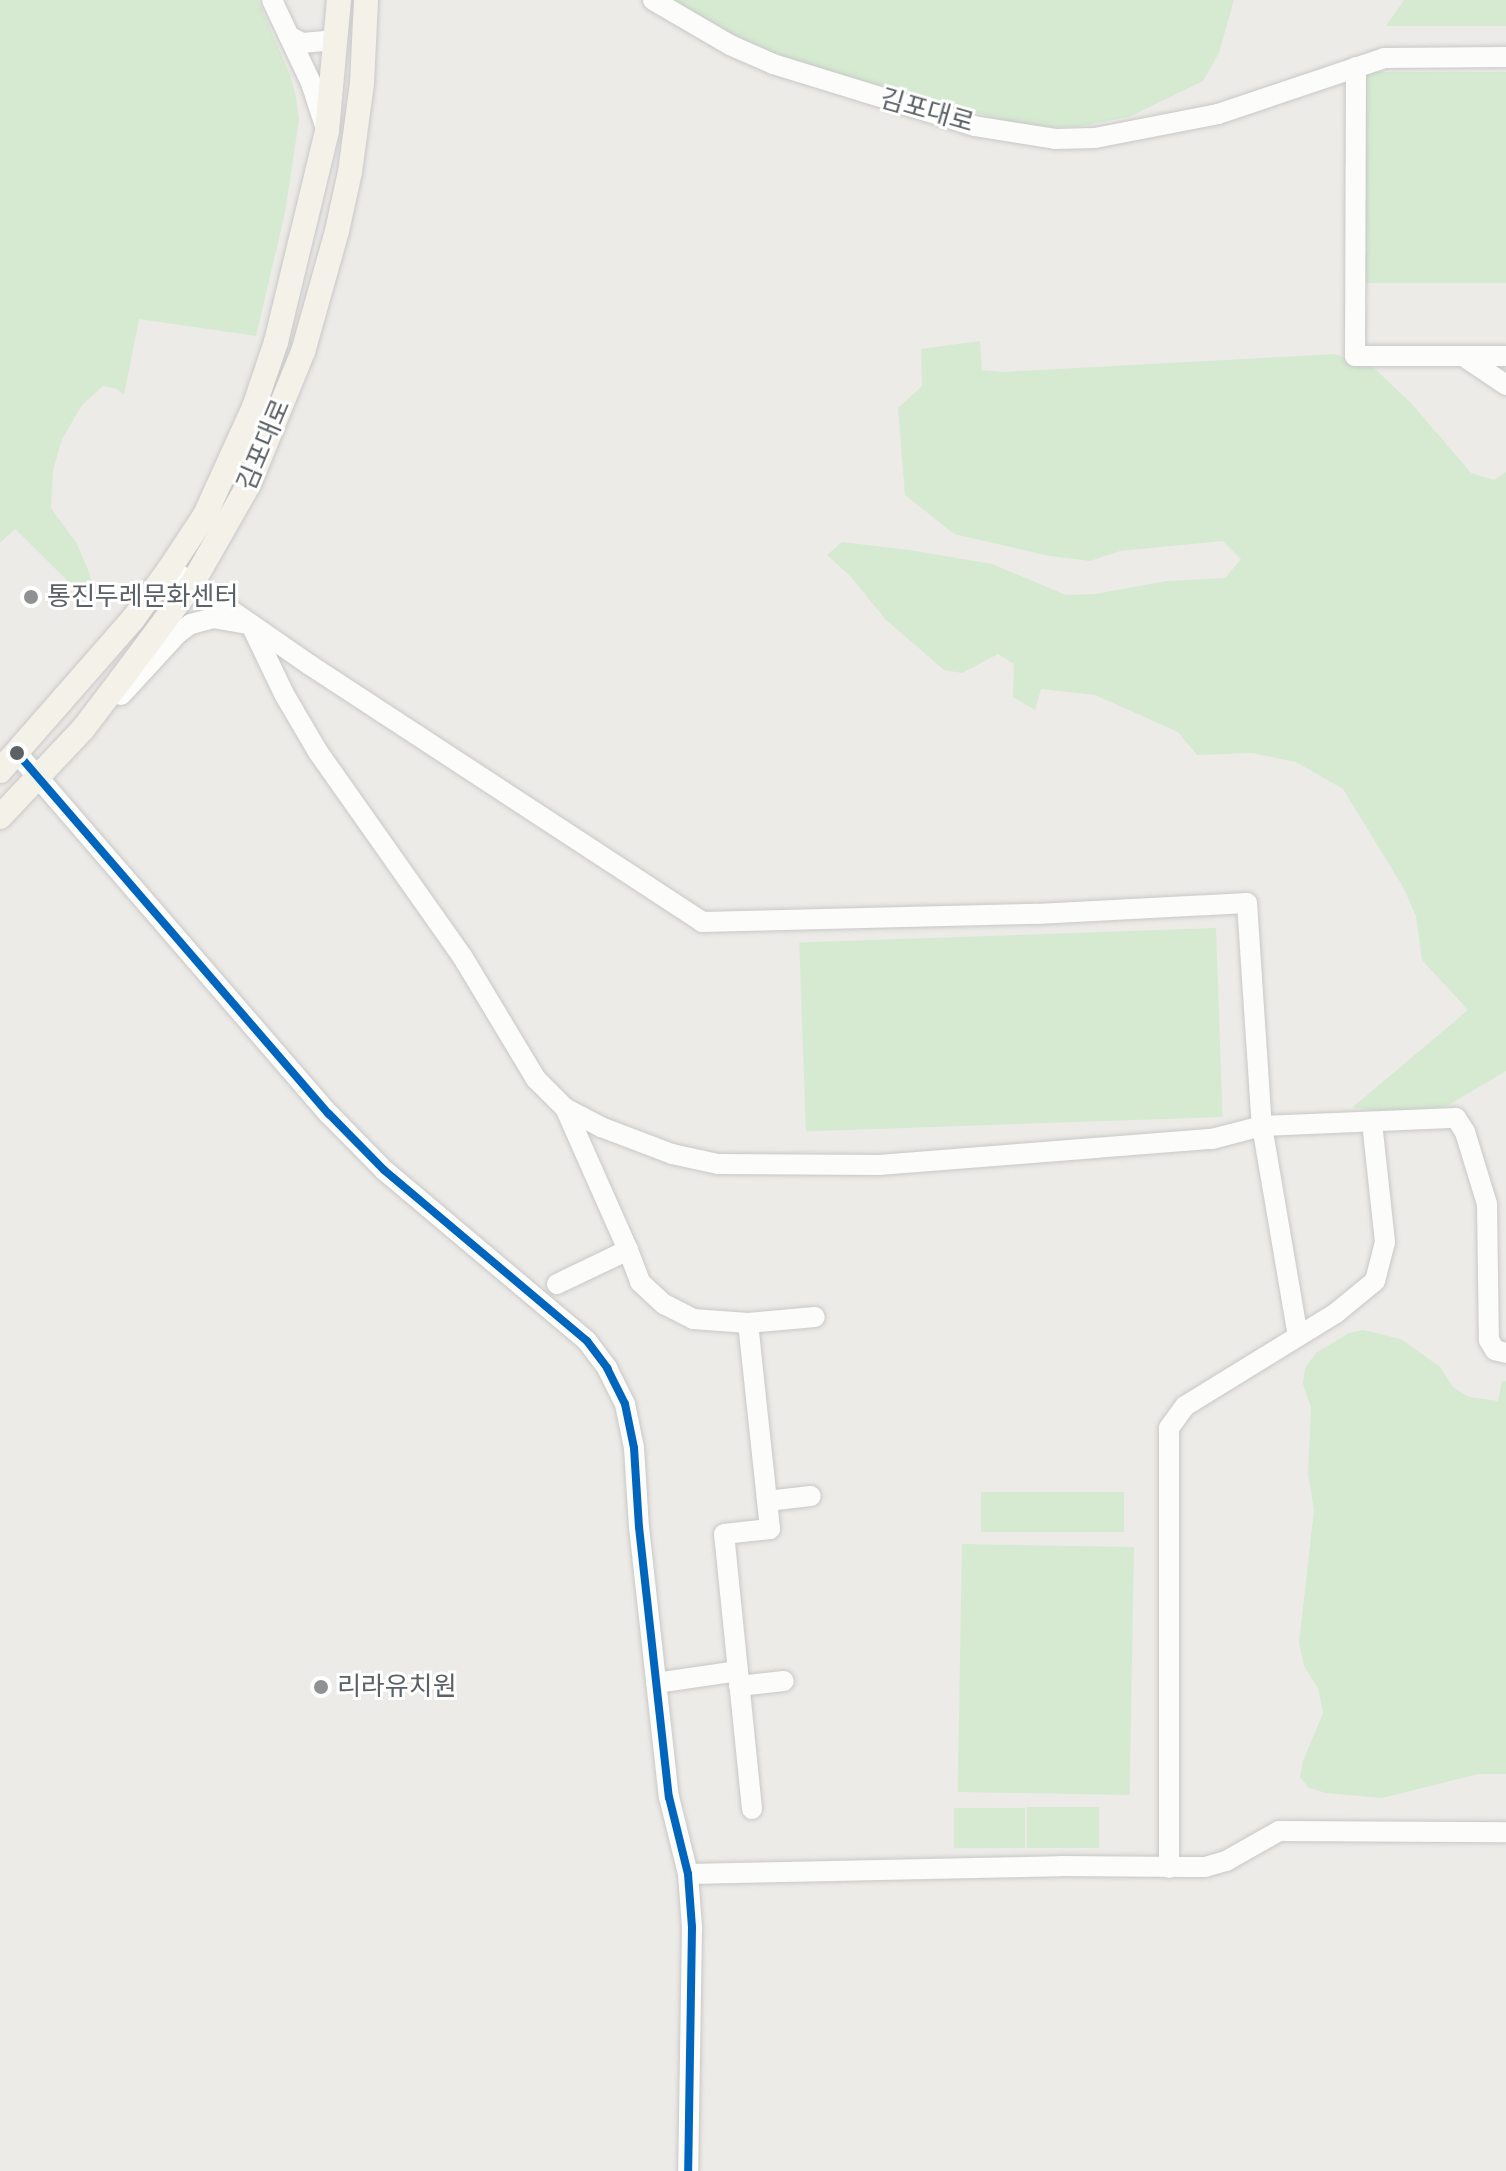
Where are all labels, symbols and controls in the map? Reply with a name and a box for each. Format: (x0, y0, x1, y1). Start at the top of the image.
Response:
street label: 김포대로 (877, 83, 977, 139)
street label: 김포대로 (231, 395, 297, 495)
place label: 통진두레문화센터 (47, 581, 238, 613)
marker: 통진두레문화센터 (22, 588, 40, 606)
unlabelled marker (9, 745, 25, 761)
place label: 리라유치원 (337, 1671, 457, 1703)
marker: 리라유치원 (312, 1678, 330, 1696)

